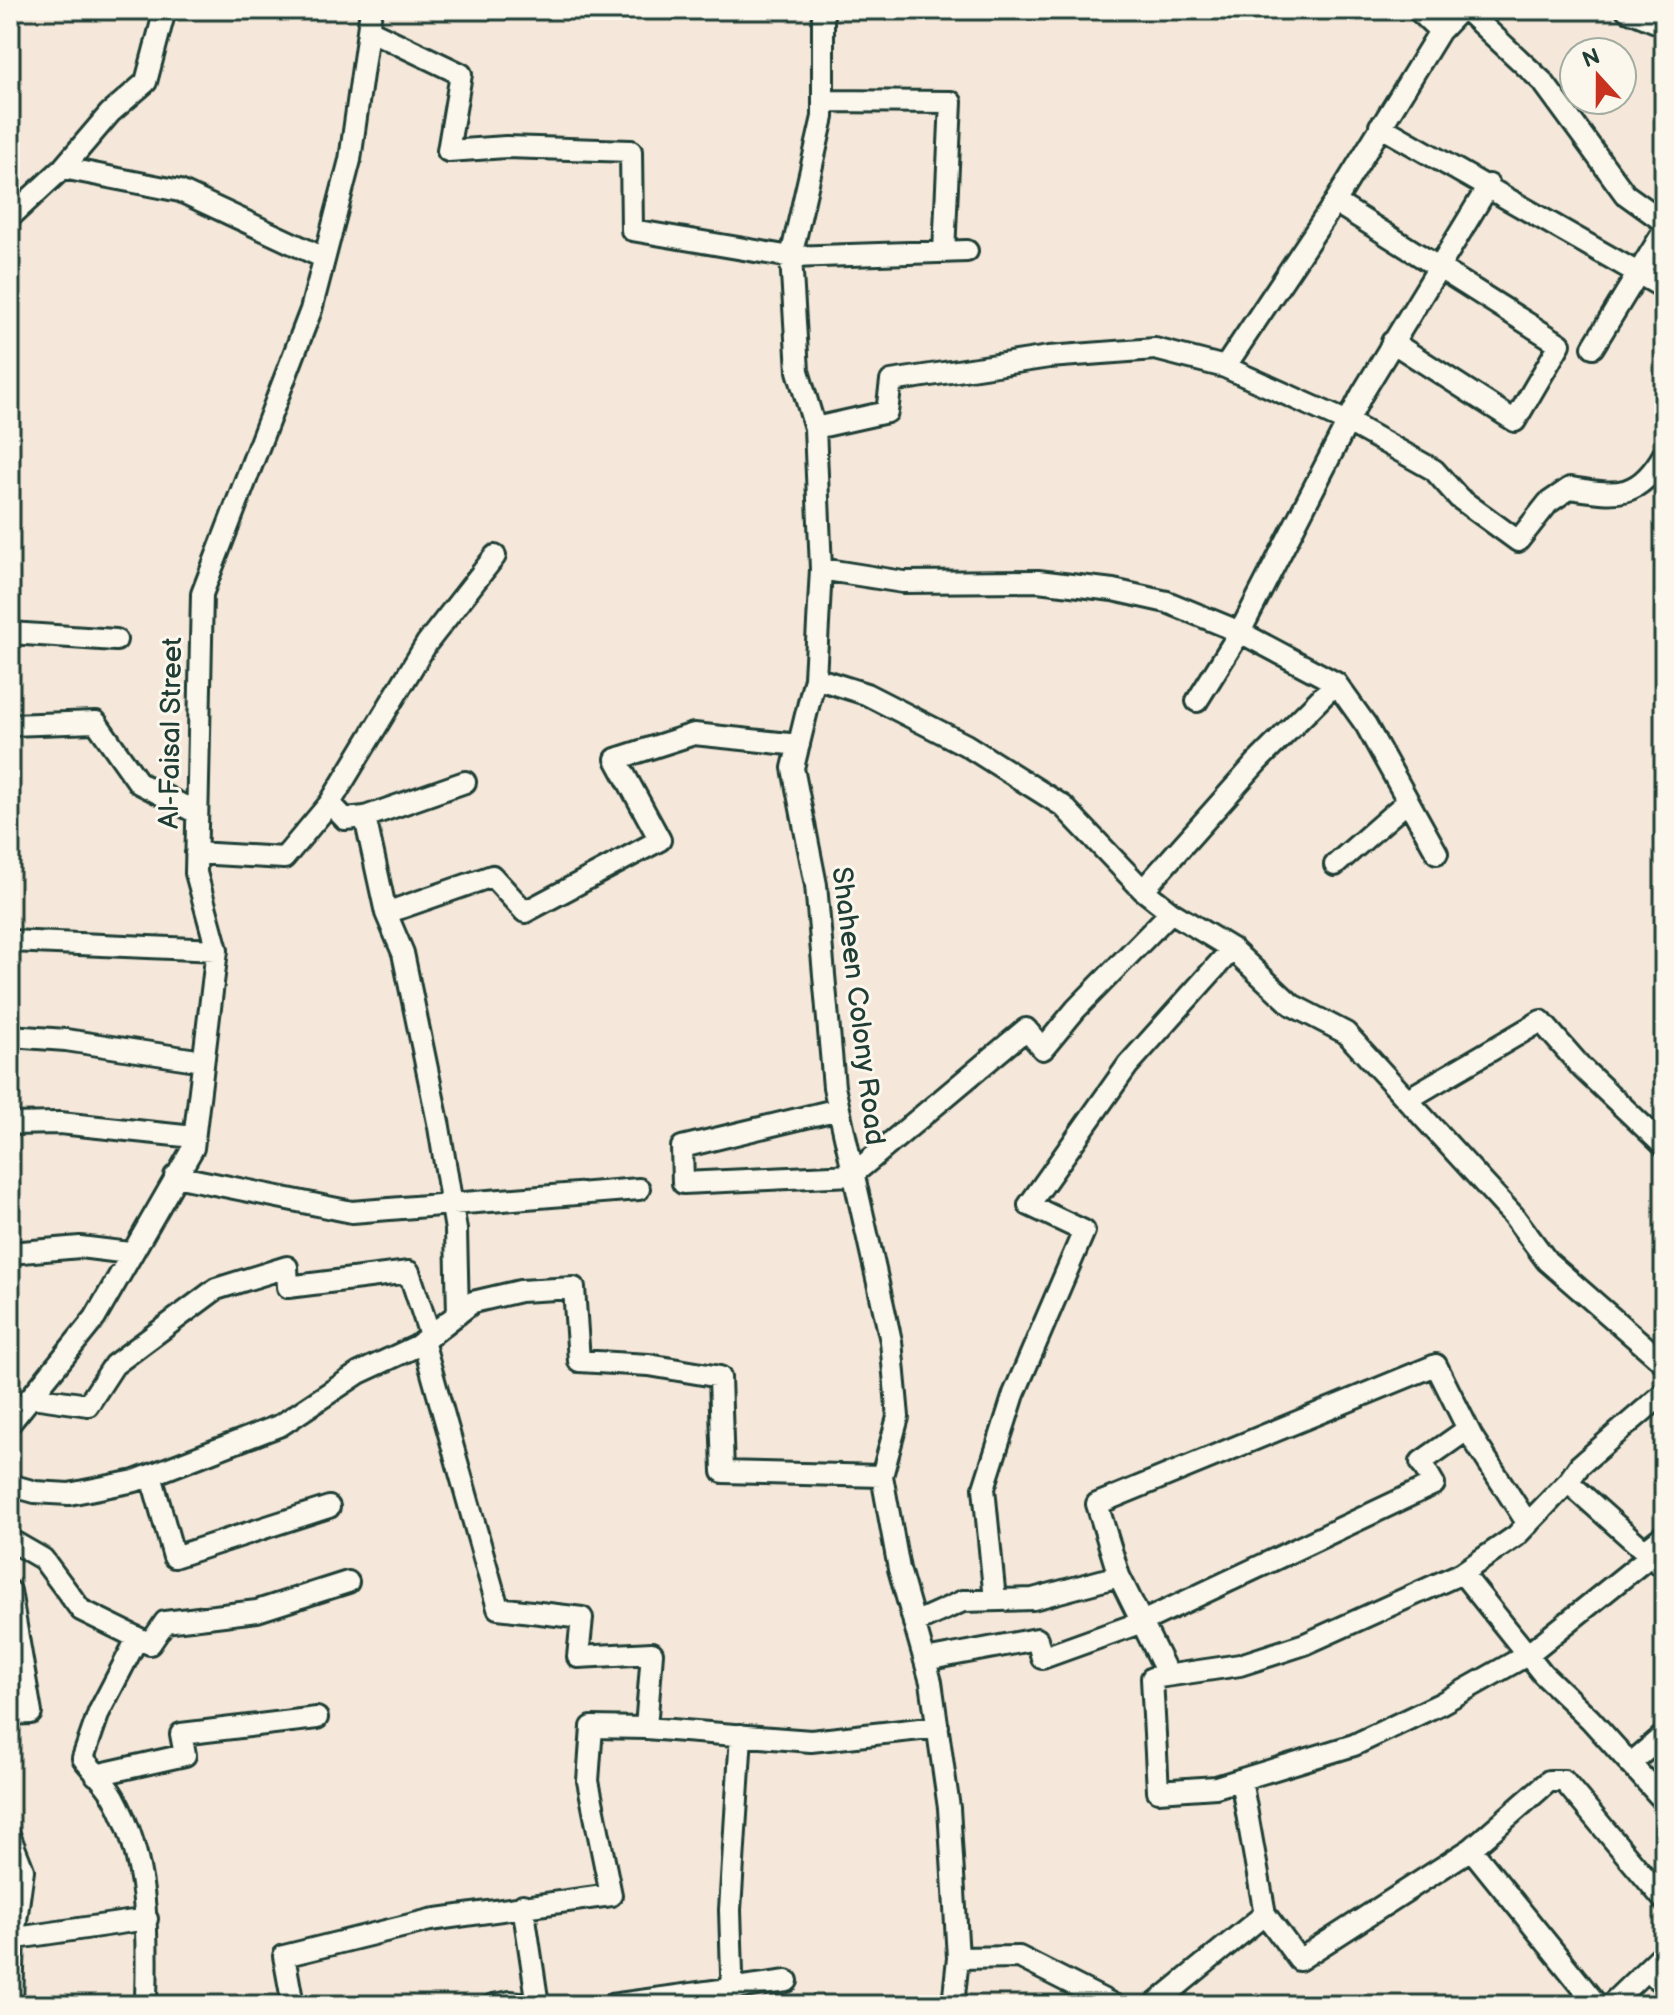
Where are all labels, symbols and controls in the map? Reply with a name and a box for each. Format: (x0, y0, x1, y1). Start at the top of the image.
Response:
north arrow (1558, 36, 1638, 116)
text: N (1579, 43, 1604, 74)
street label: Al-Faisal Street (153, 636, 189, 829)
street label: Shaheen Colony Road (825, 865, 891, 1147)

